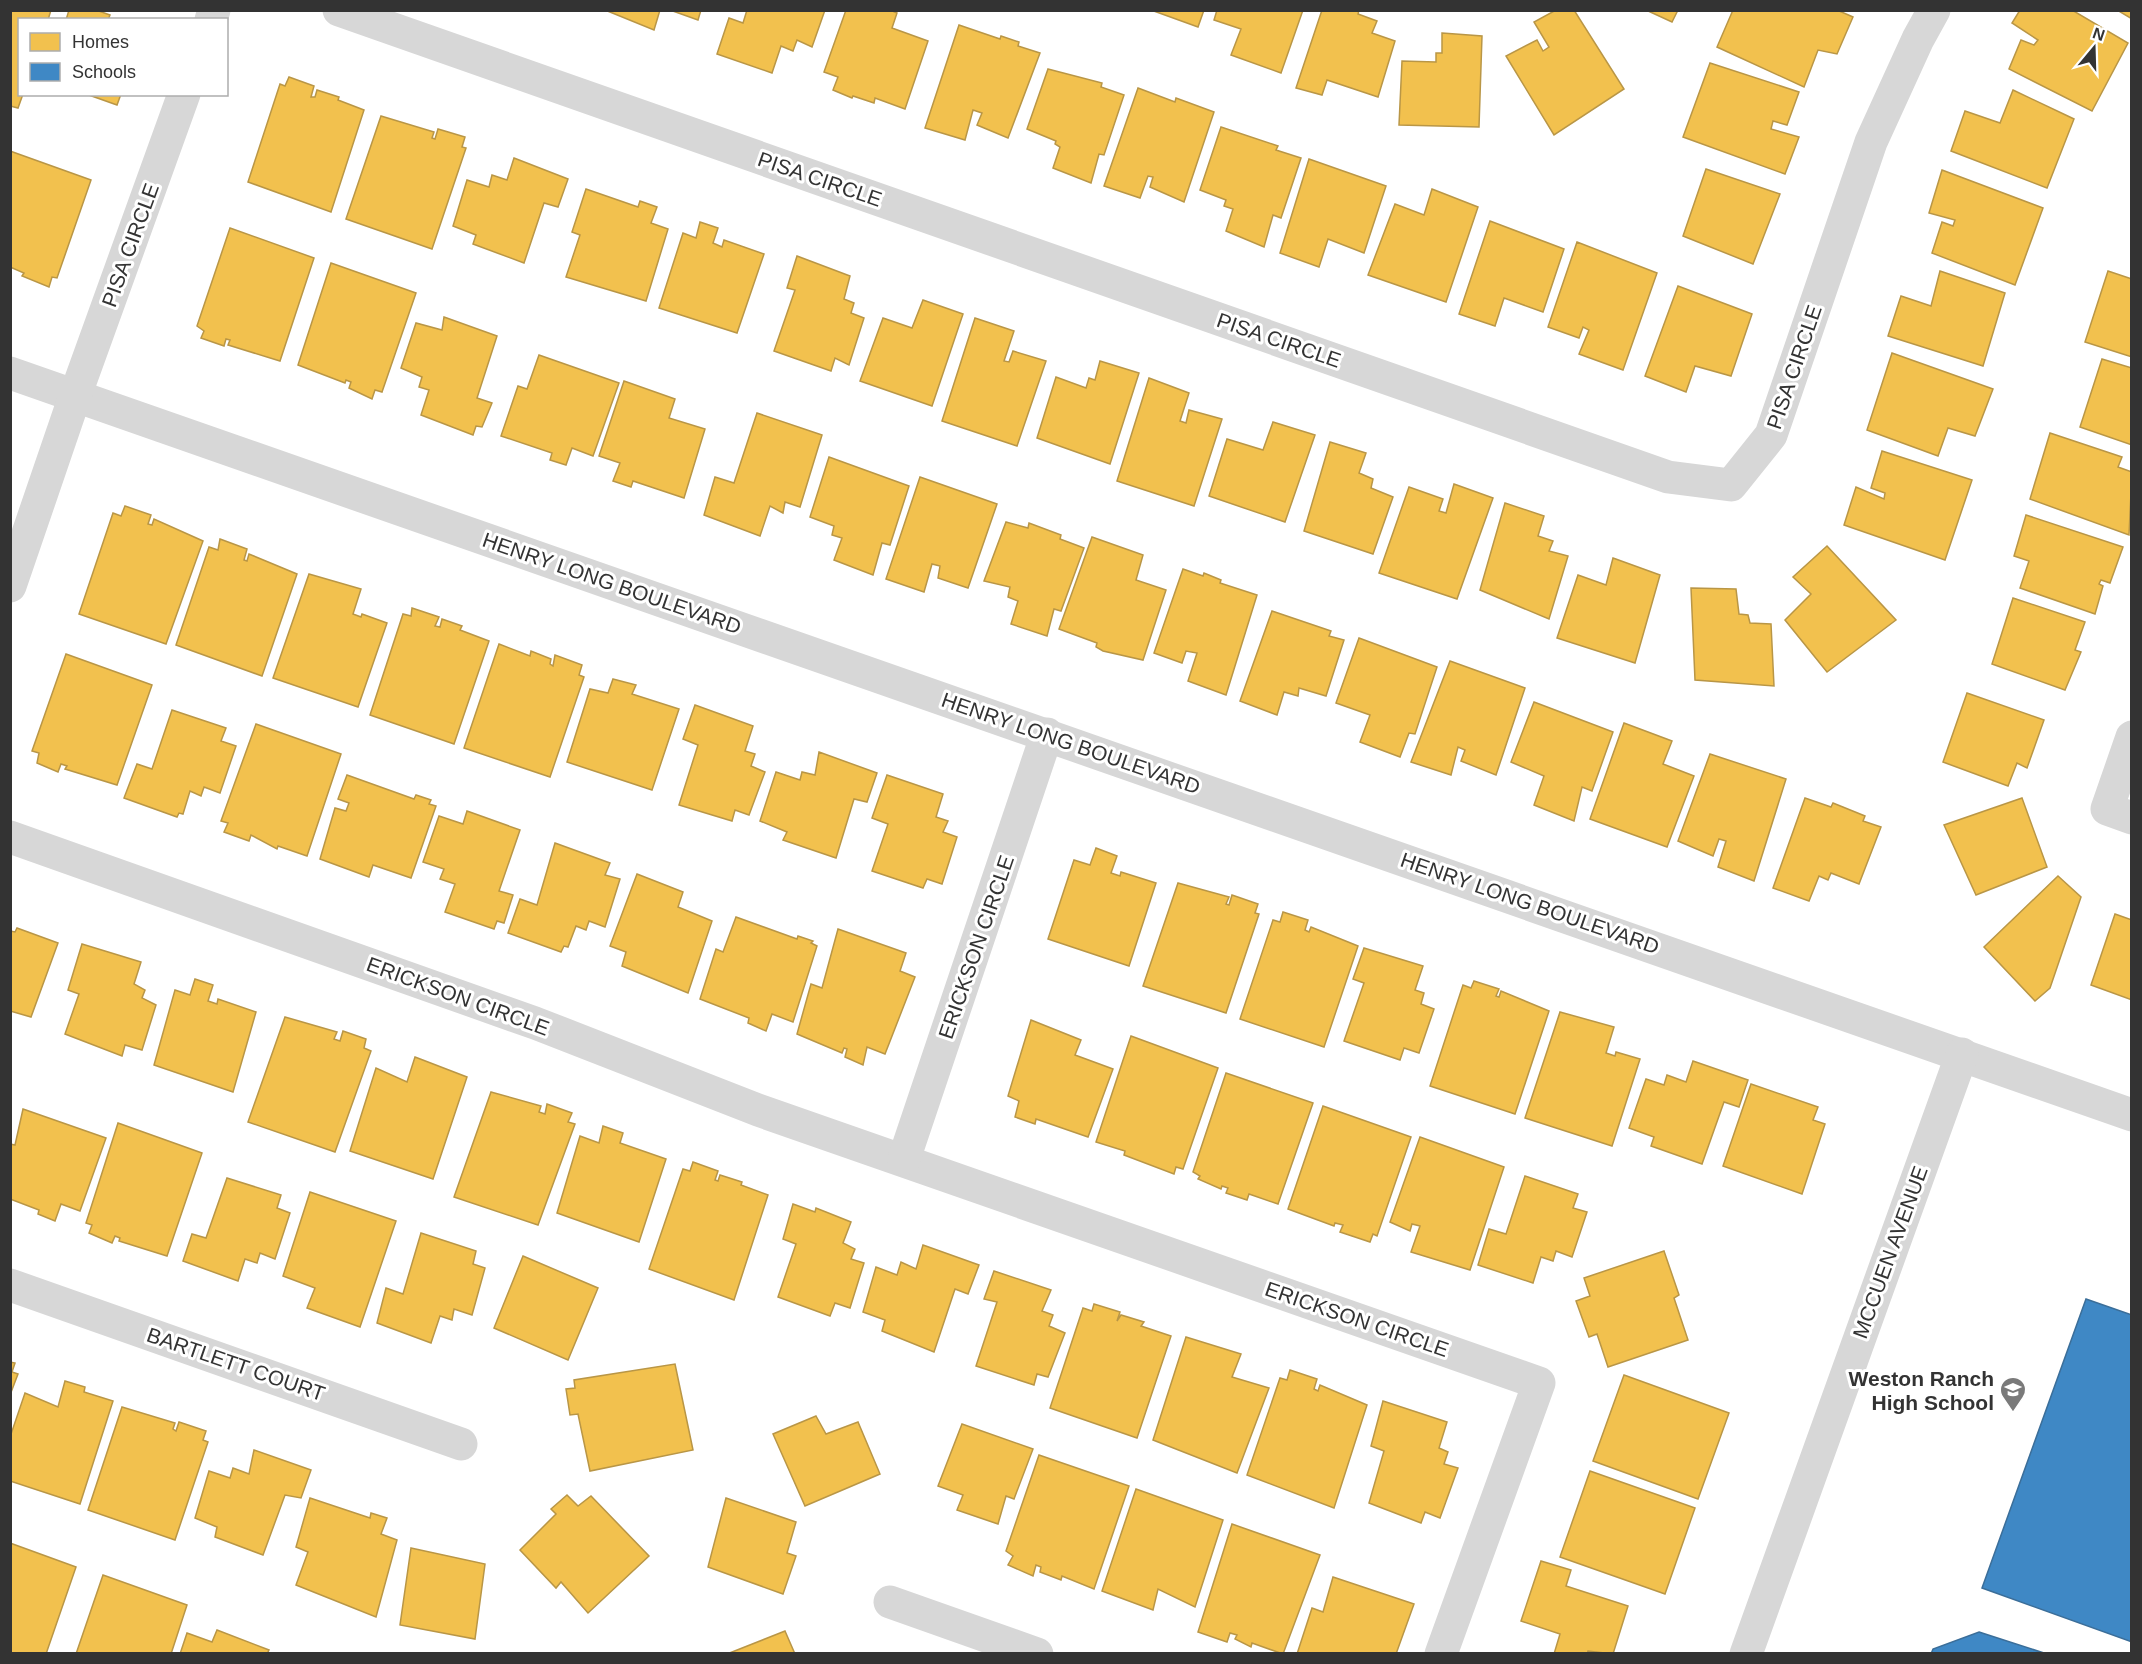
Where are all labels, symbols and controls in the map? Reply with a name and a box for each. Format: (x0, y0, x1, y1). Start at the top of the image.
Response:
legend (18, 18, 228, 96)
north arrow (2064, 18, 2124, 78)
text: N (2090, 24, 2107, 44)
text: Homes (72, 32, 129, 52)
text: Schools (72, 62, 136, 82)
street label: PISA CIRCLE (755, 147, 885, 211)
street label: PISA CIRCLE (97, 180, 163, 310)
street label: PISA CIRCLE (1762, 302, 1826, 432)
street label: PISA CIRCLE (1214, 308, 1344, 372)
street label: HENRY LONG BOULEVARD (480, 528, 744, 638)
street label: HENRY LONG BOULEVARD (939, 688, 1203, 798)
street label: HENRY LONG BOULEVARD (1398, 848, 1662, 958)
street label: ERICKSON CIRCLE (934, 852, 1018, 1042)
street label: ERICKSON CIRCLE (364, 952, 552, 1040)
street label: MCCUEN AVENUE (1848, 1163, 1932, 1341)
street label: ERICKSON CIRCLE (1262, 1277, 1452, 1361)
street label: BARTLETT COURT (144, 1323, 328, 1405)
place label: Weston Ranch High School (1849, 1367, 1994, 1414)
school or university icon: Weston Ranch High School (1998, 1375, 2028, 1413)

